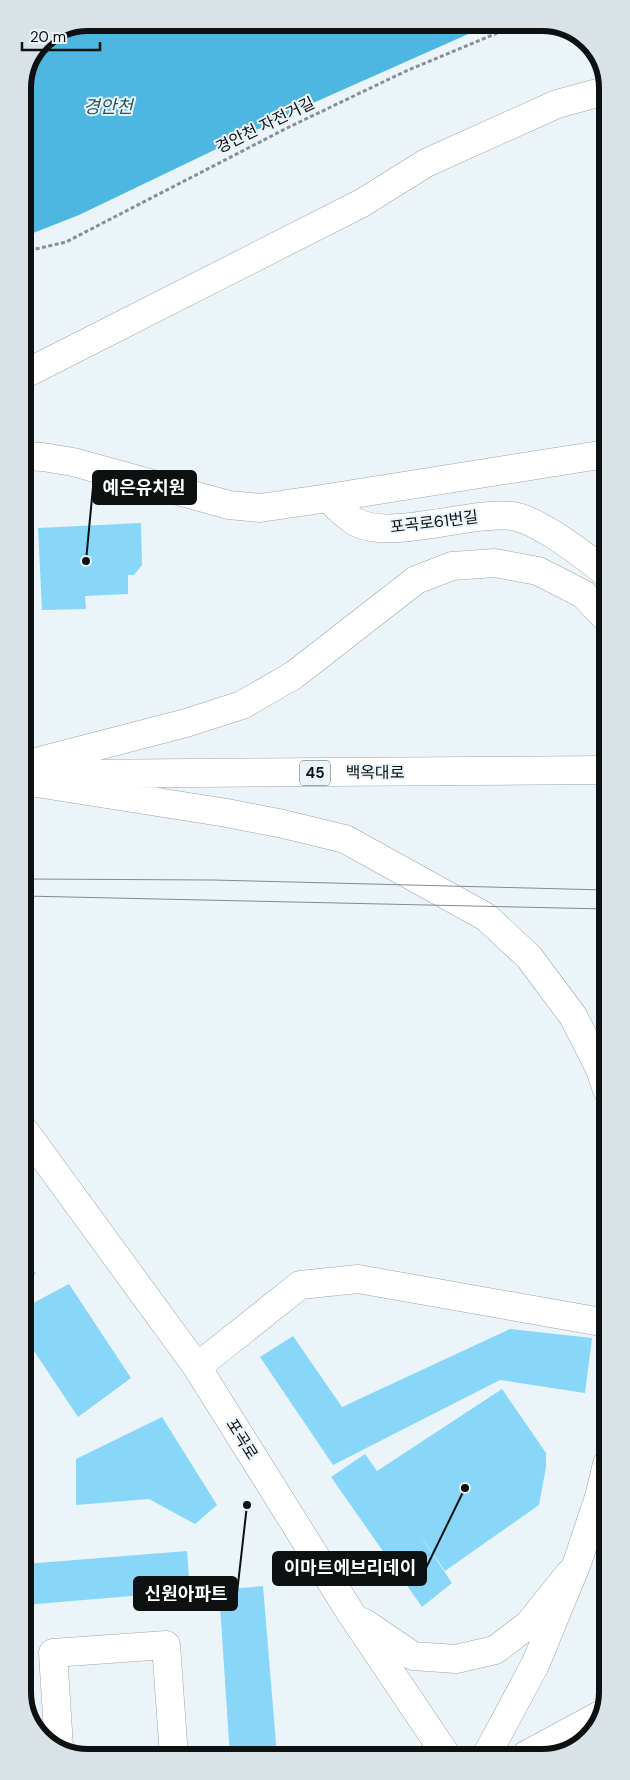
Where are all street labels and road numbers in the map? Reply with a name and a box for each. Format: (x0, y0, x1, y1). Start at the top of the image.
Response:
street label: 경안천 자전거길 (212, 92, 318, 158)
street label: 포곡로61번길 (389, 506, 479, 538)
road number: 45 (300, 760, 330, 786)
street label: 백옥대로 (346, 762, 405, 783)
street label: 포곡로 (221, 1415, 263, 1464)

